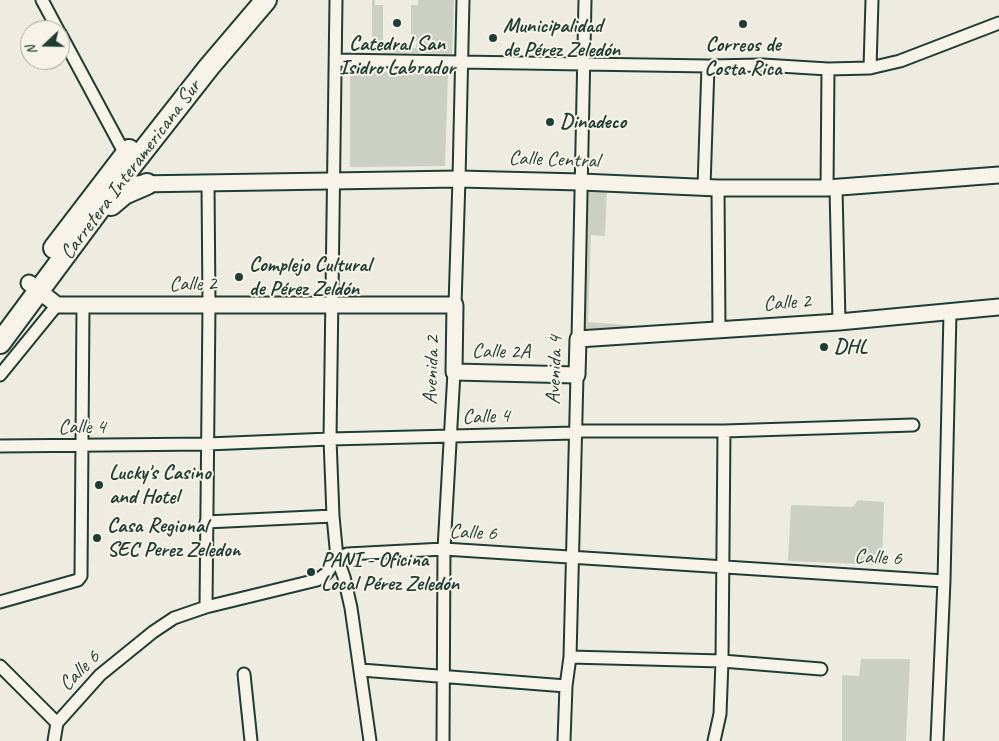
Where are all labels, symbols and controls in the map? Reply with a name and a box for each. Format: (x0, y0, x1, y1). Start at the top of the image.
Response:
place label: Municipalidad de Pérez Zeledón (503, 13, 620, 63)
marker: Catedral San Isidro Labrador (391, 17, 403, 29)
marker: Correos de Costa Rica (737, 18, 749, 30)
north arrow (20, 20, 70, 70)
place label: Catedral San Isidro Labrador (339, 31, 455, 81)
marker: Municipalidad de Pérez Zeledón (487, 32, 499, 44)
place label: Correos de Costa Rica (704, 32, 782, 82)
text: N (22, 43, 41, 57)
street label: Carretera Interamericana Sur (55, 75, 207, 265)
place label: Dinadeco (560, 109, 626, 135)
marker: Dinadeco (544, 116, 556, 128)
street label: Calle Central (508, 146, 600, 174)
place label: Complejo Cultural de Pérez Zeldón (249, 252, 371, 302)
street label: Calle 2 (169, 271, 217, 297)
marker: Complejo Cultural de Pérez Zeldón (233, 271, 245, 283)
street label: Calle 2 (762, 289, 812, 317)
place label: DHL (834, 334, 867, 360)
street label: Avenida 2 (418, 335, 446, 405)
street label: Avenida 4 (541, 335, 569, 405)
street label: Calle 2A (472, 339, 530, 365)
marker: DHL (818, 341, 830, 353)
street label: Calle 4 (462, 404, 510, 430)
street label: Calle 4 (58, 414, 106, 440)
place label: Lucky's Casino and Hotel (109, 460, 211, 510)
marker: Lucky's Casino and Hotel (93, 479, 105, 491)
place label: Casa Regional SEC Perez Zeledon (107, 513, 240, 563)
street label: Calle 6 (449, 519, 497, 547)
marker: Casa Regional SEC Perez Zeledon (91, 532, 103, 544)
street label: Calle 6 (854, 544, 902, 572)
place label: PANI - Oficina Local Pérez Zeledón (321, 547, 459, 597)
marker: PANI - Oficina Local Pérez Zeledón (305, 566, 317, 578)
street label: Calle 6 (54, 645, 106, 697)

